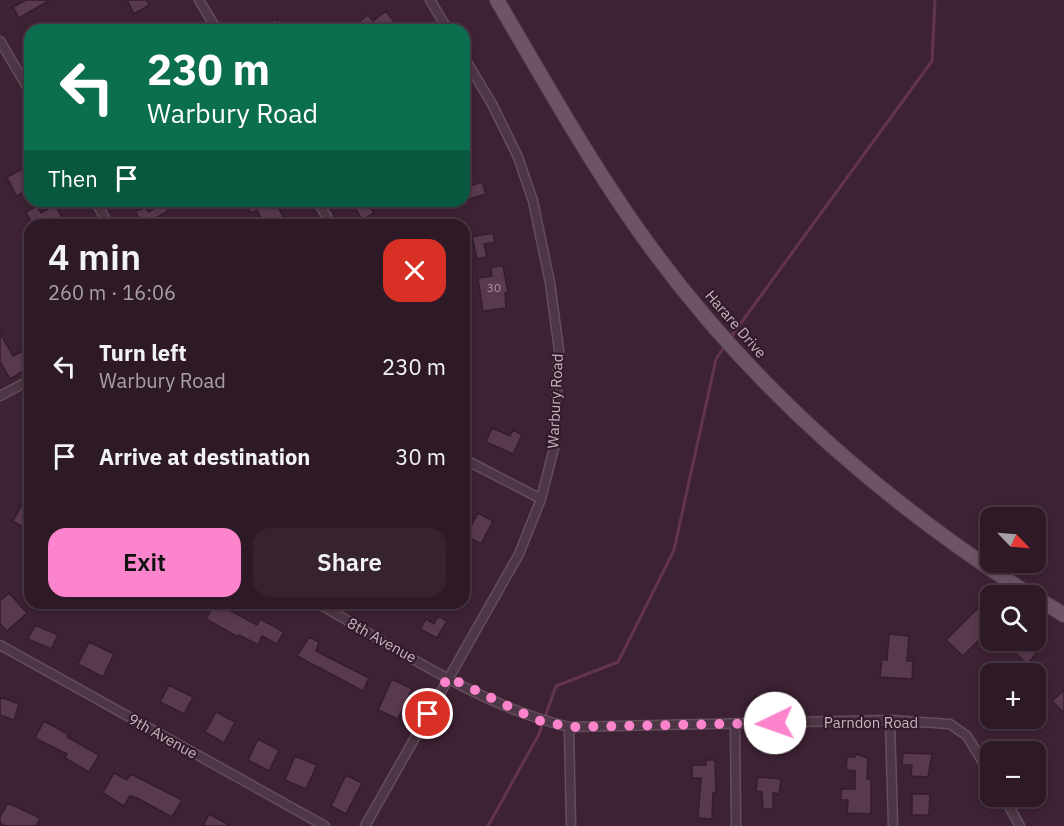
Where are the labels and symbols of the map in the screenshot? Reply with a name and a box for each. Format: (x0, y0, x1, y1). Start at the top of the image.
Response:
house number: 30 (487, 280, 501, 295)
street label: Harare Drive (701, 286, 771, 362)
street label: Warbury Road (543, 353, 567, 449)
north arrow (980, 507, 1046, 573)
street label: 8th Avenue (344, 613, 420, 667)
pin (402, 688, 453, 739)
position arrow (743, 691, 807, 755)
street label: 9th Avenue (125, 709, 201, 763)
street label: Parndon Road (824, 713, 918, 732)

